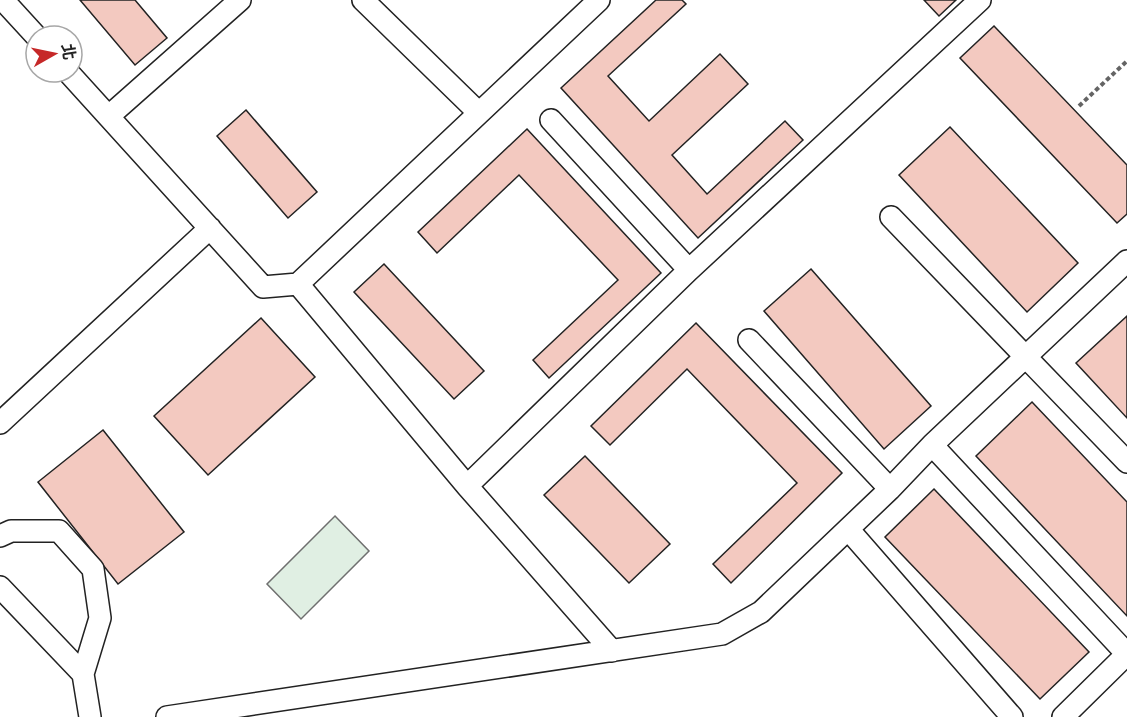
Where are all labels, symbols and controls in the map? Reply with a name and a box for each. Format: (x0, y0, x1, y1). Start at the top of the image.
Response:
north arrow (24, 24, 84, 84)
text: 北 (57, 42, 79, 61)

